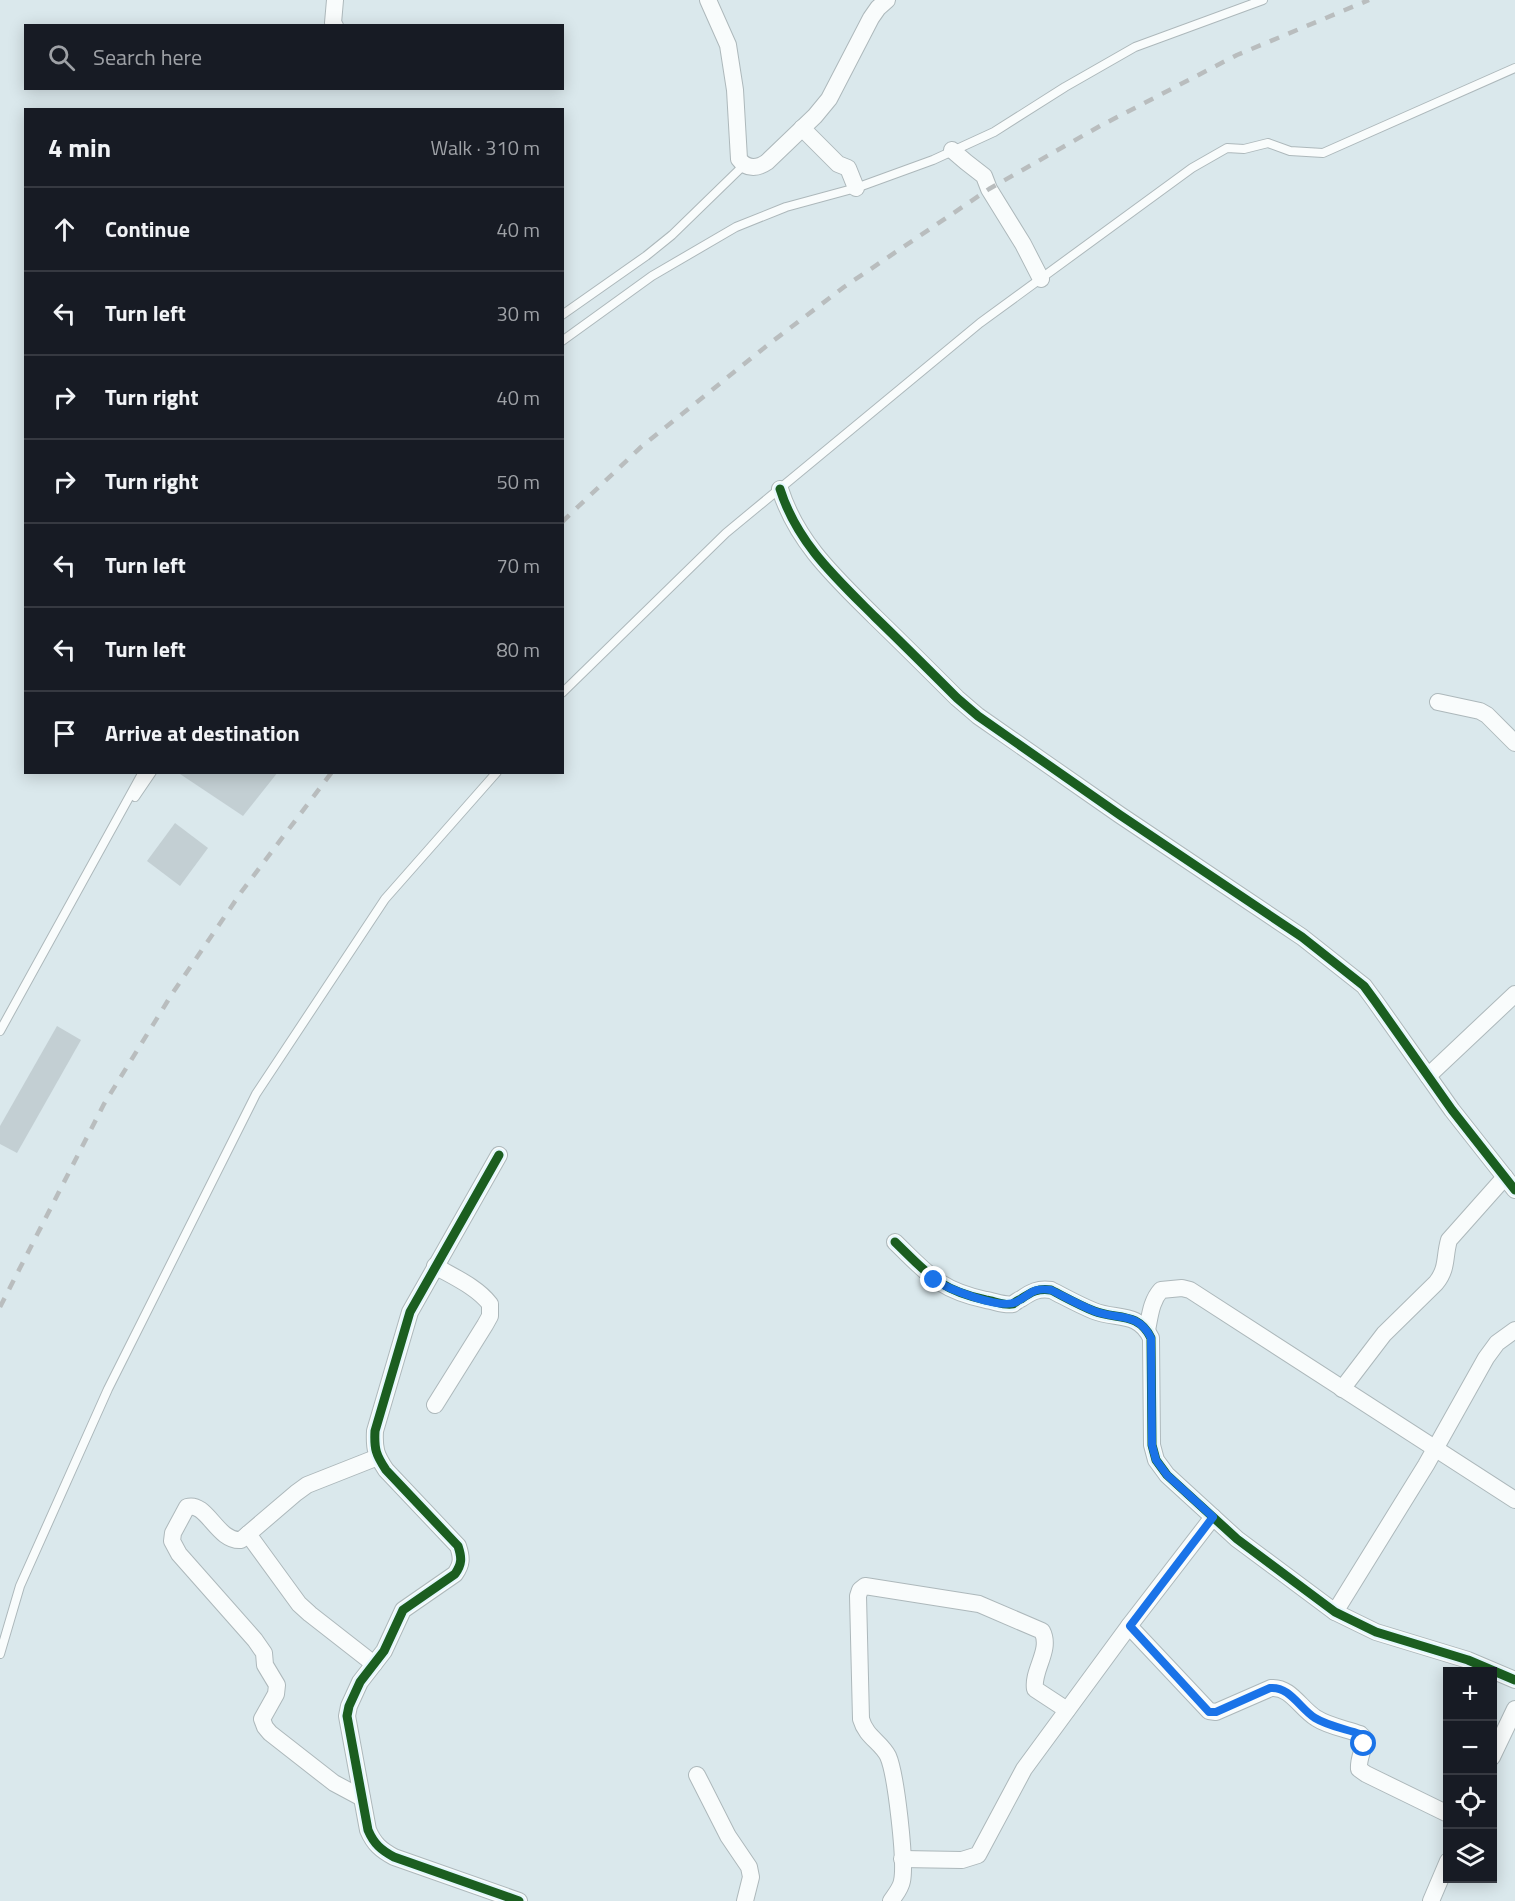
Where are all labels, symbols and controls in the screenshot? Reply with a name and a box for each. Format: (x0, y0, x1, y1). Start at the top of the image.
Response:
search box (24, 24, 564, 90)
text: Search here (93, 40, 202, 74)
icon: search (45, 41, 78, 74)
text: 4 min (48, 128, 111, 167)
text: Walk · 310 m (431, 132, 540, 163)
text: Continue (105, 212, 190, 246)
icon: ahead (48, 213, 81, 246)
text: 40 m (496, 214, 540, 245)
text: Turn left (105, 296, 186, 330)
icon: left (48, 297, 81, 330)
text: 30 m (496, 298, 540, 329)
text: Turn right (105, 380, 199, 414)
icon: right (48, 381, 81, 414)
text: 40 m (496, 382, 540, 413)
text: Turn right (105, 464, 199, 498)
icon: right (48, 465, 81, 498)
text: 50 m (496, 466, 540, 497)
text: Turn left (105, 548, 186, 582)
icon: left (48, 549, 81, 582)
text: 70 m (496, 550, 540, 581)
text: Turn left (105, 632, 186, 666)
icon: left (48, 633, 81, 666)
text: 80 m (496, 634, 540, 665)
text: Arrive at destination (105, 716, 300, 750)
icon: arrive (48, 717, 81, 750)
route end (920, 1266, 946, 1292)
map controls (1443, 1667, 1497, 1883)
button: + (1443, 1667, 1497, 1721)
button: − (1443, 1721, 1497, 1775)
route start (1350, 1730, 1376, 1756)
button: locate (1443, 1775, 1497, 1829)
button: layers (1443, 1829, 1497, 1883)

